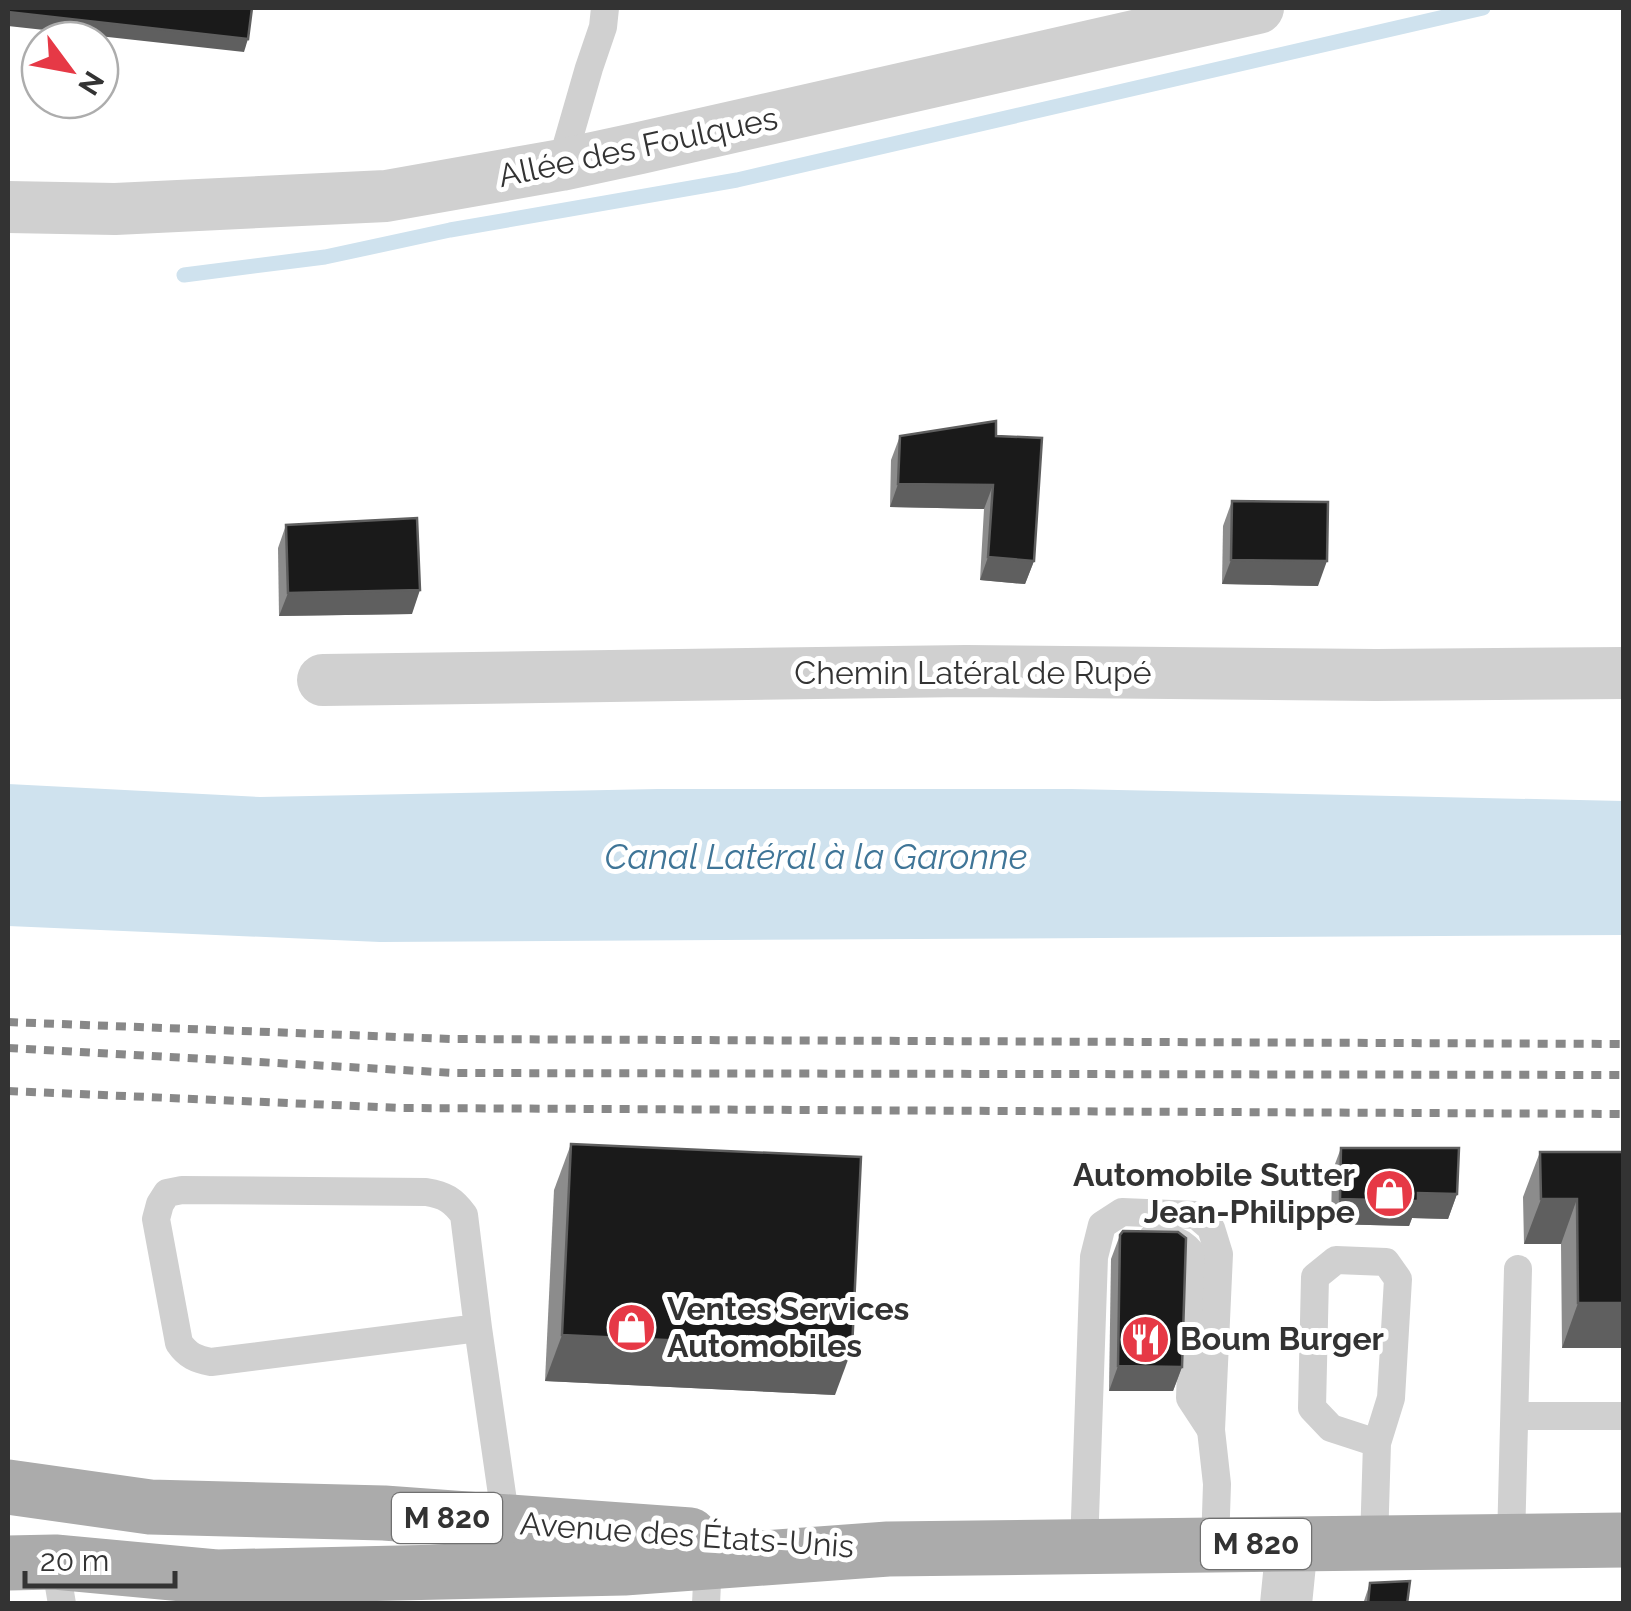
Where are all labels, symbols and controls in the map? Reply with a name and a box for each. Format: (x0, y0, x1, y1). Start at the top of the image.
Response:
north arrow (20, 20, 120, 120)
text: N (71, 65, 110, 101)
street label: Allée des Foulques (495, 99, 781, 194)
street label: Chemin Latéral de Rupé (794, 654, 1152, 691)
water label: Canal Latéral à la Garonne (605, 836, 1027, 877)
place label: Automobile Sutter Jean-Philippe (1073, 1156, 1355, 1230)
shop icon: Automobile Sutter Jean-Philippe (1364, 1167, 1416, 1219)
place label: Ventes Services Automobiles (667, 1290, 909, 1364)
shop icon: Ventes Services Automobiles (606, 1301, 658, 1353)
restaurant icon: Boum Burger (1119, 1313, 1171, 1365)
place label: Boum Burger (1180, 1320, 1384, 1357)
road number: M 820 (392, 1493, 502, 1543)
street label: Avenue des États-Unis (519, 1504, 855, 1565)
road number: M 820 (1201, 1519, 1311, 1569)
scale bar (25, 1526, 175, 1588)
text: 20 m (40, 1543, 109, 1578)

